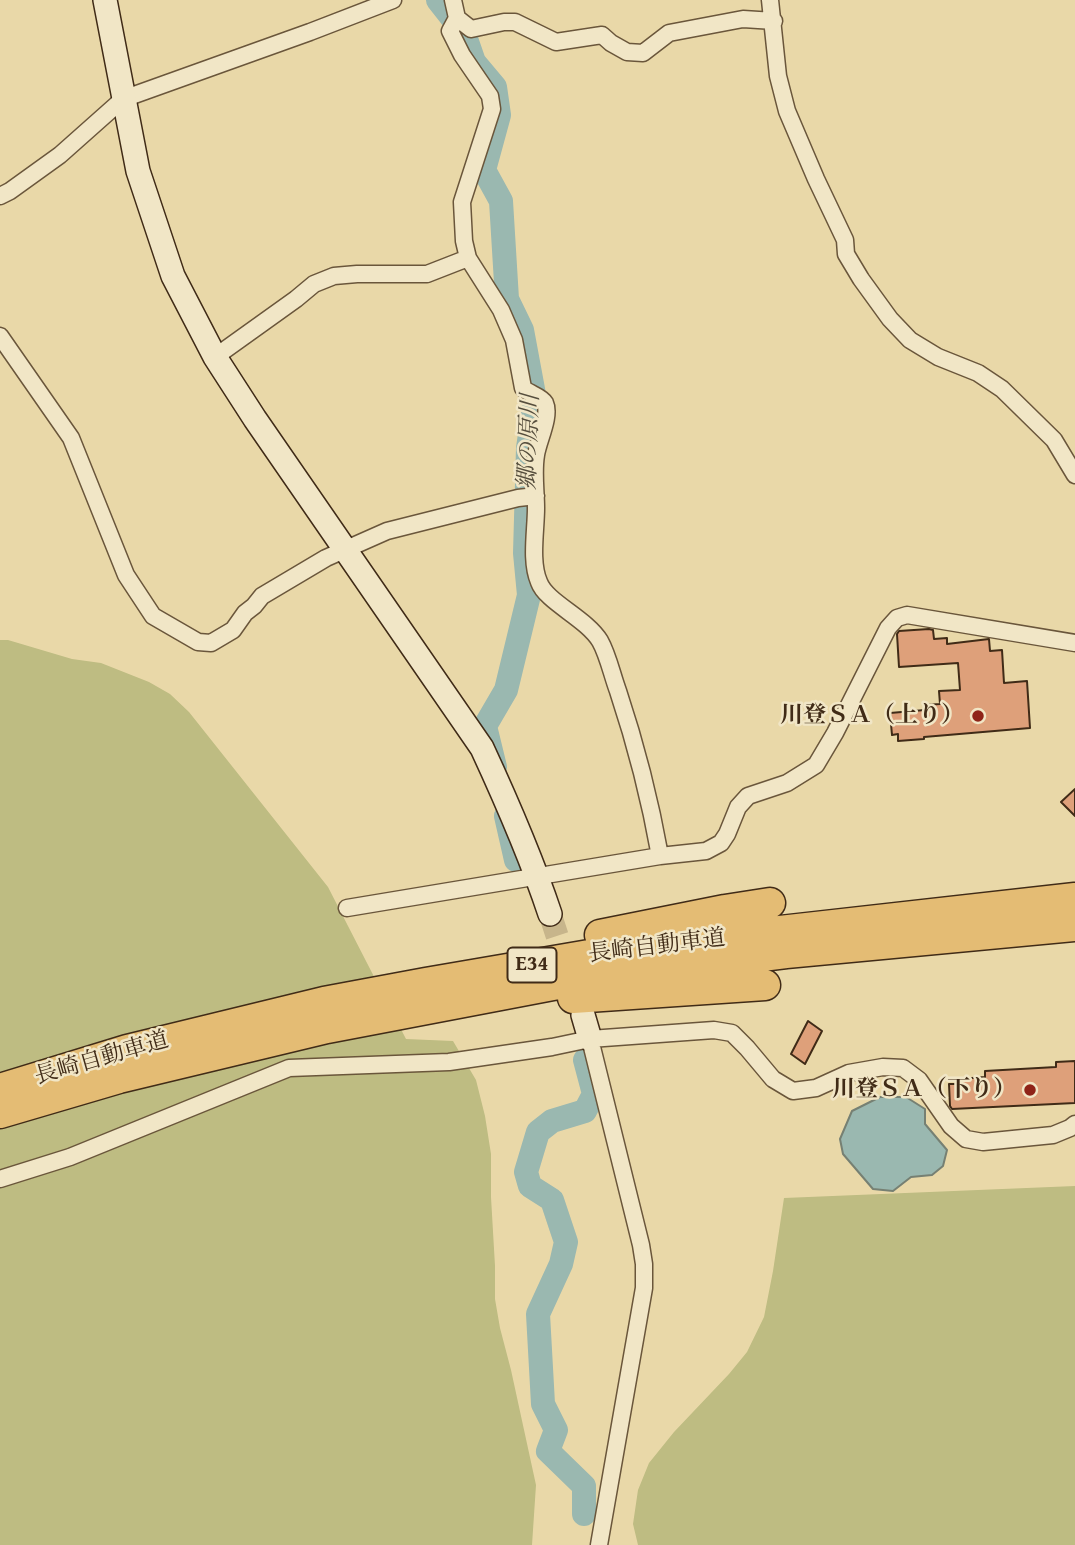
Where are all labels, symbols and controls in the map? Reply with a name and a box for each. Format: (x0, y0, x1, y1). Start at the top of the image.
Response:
water label: 郷の原川 (514, 394, 546, 490)
place label: 川登ＳＡ（上り） (780, 702, 964, 730)
marker: 川登ＳＡ（上り） (970, 708, 986, 724)
street label: 長崎自動車道 (587, 925, 727, 969)
road number: E34 (508, 948, 556, 982)
street label: 長崎自動車道 (32, 1027, 172, 1091)
place label: 川登ＳＡ（下り） (832, 1076, 1016, 1104)
marker: 川登ＳＡ（下り） (1022, 1082, 1038, 1098)

